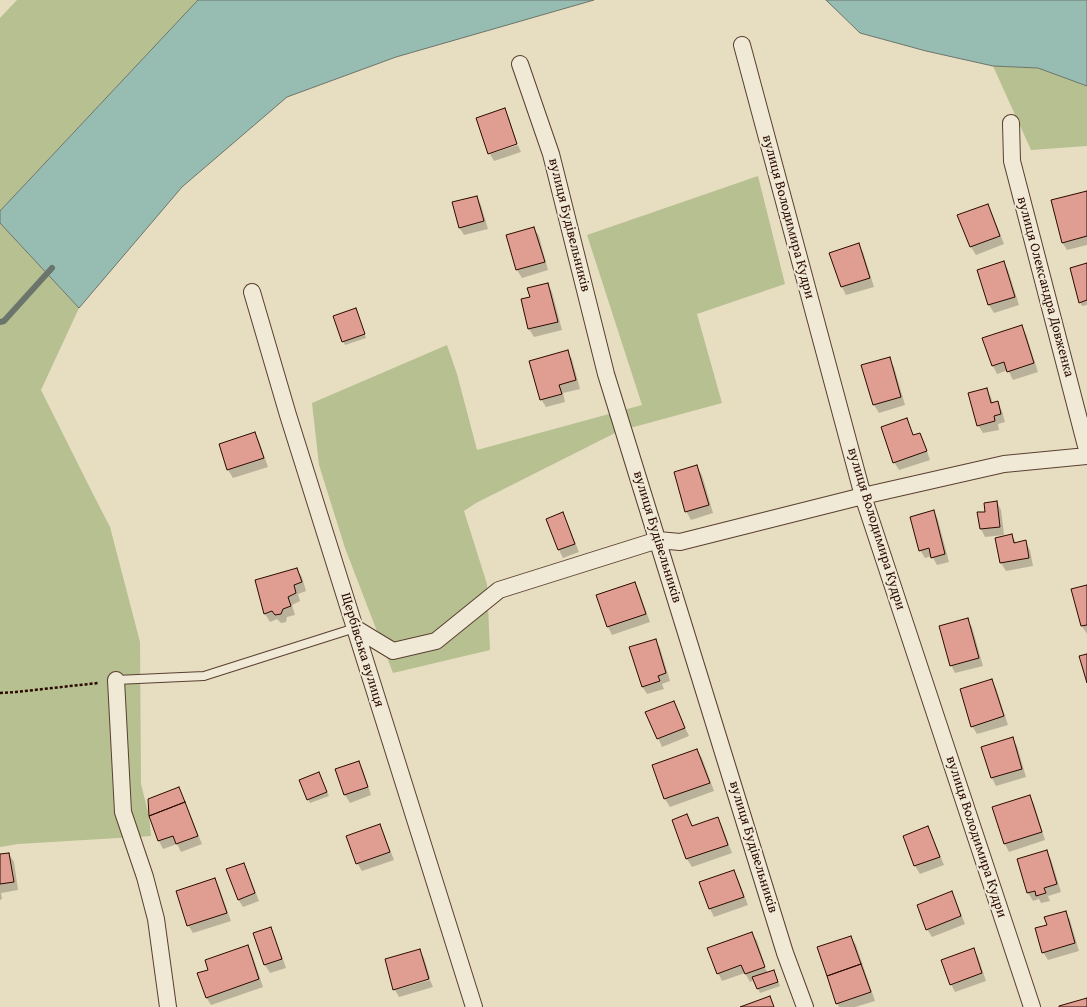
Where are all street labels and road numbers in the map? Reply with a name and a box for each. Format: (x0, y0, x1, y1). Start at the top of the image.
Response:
street label: вулиця Володимира Кудри (758, 133, 818, 301)
street label: вулиця Будівельників (544, 157, 594, 293)
street label: вулиця Олександра Довженка (1013, 195, 1077, 379)
street label: вулиця Володимира Кудри (843, 446, 909, 612)
street label: вулиця Будівельників (629, 469, 685, 605)
street label: Щербівська вулиця (337, 591, 387, 709)
street label: вулиця Володимира Кудри (942, 754, 1010, 920)
street label: вулиця Будівельників (725, 779, 781, 915)

